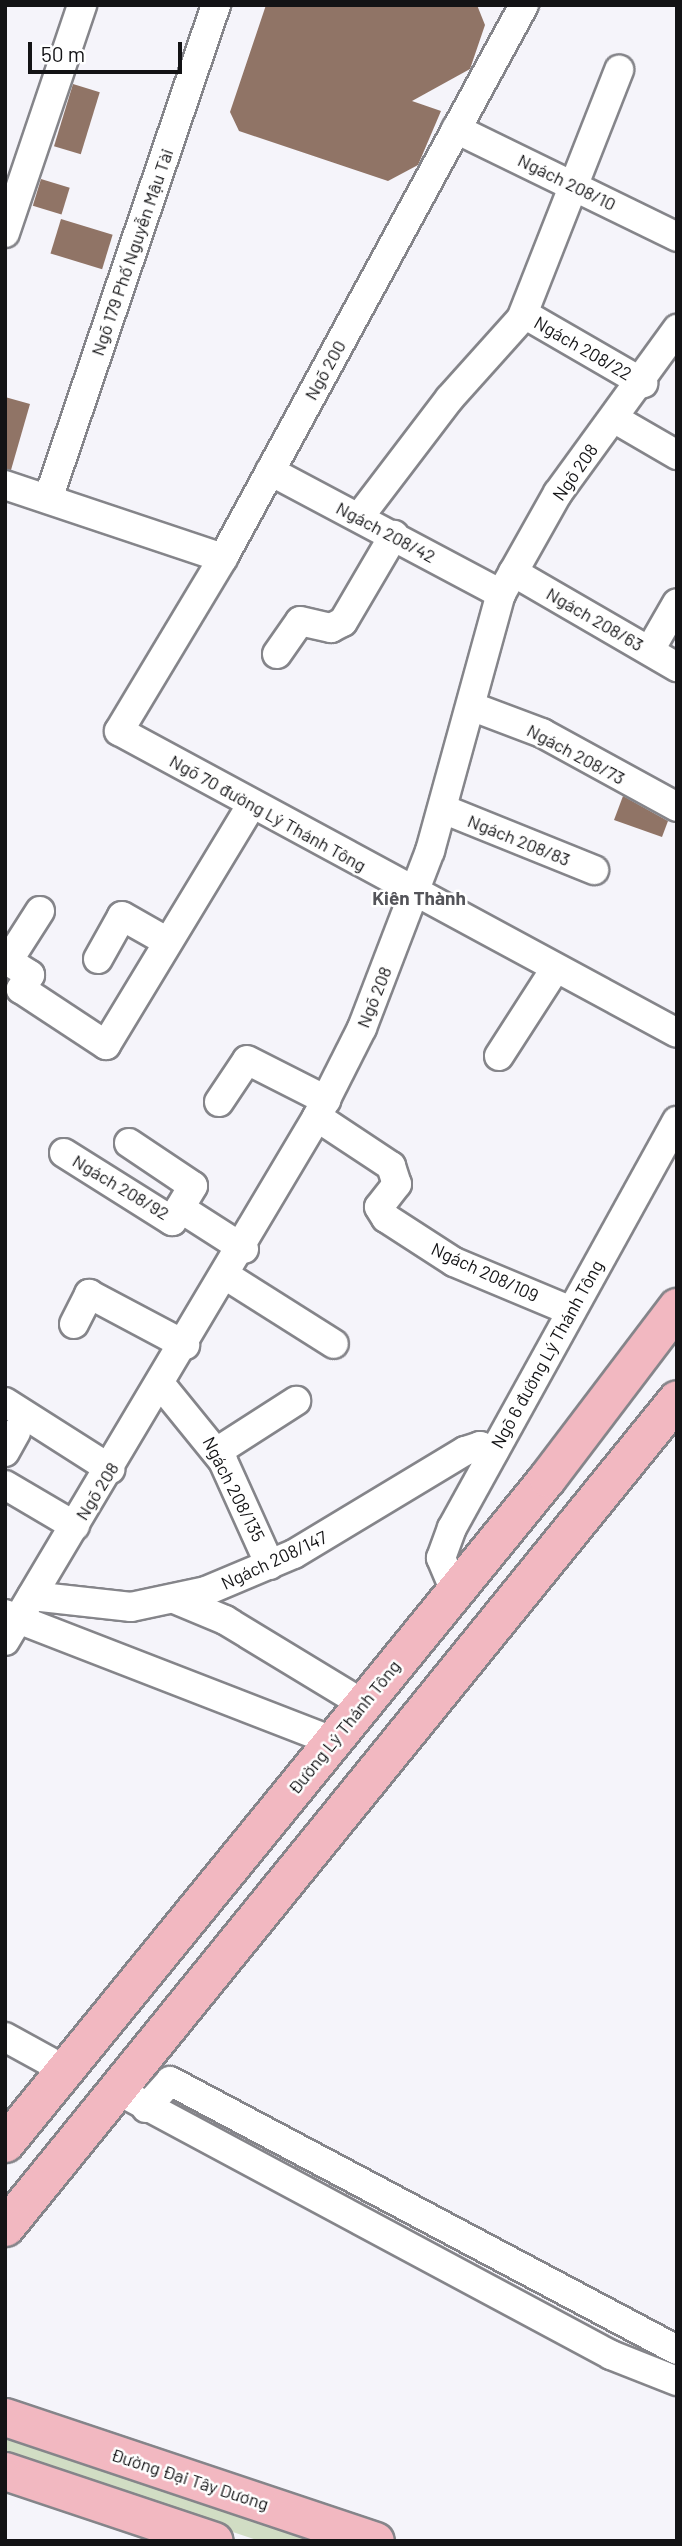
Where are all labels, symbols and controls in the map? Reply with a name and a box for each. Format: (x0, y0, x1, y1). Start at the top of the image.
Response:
scale bar (32, 28, 186, 72)
text: 50 m (41, 41, 85, 66)
street label: Ngõ 179 Phố Nguyễn Mậu Tài (86, 146, 178, 358)
street label: Ngách 208/10 (514, 149, 620, 215)
street label: Ngách 208/22 (530, 311, 636, 385)
street label: Ngõ 200 (300, 336, 350, 404)
street label: Ngõ 208 (548, 439, 602, 505)
street label: Ngách 208/42 (333, 497, 439, 567)
street label: Ngách 208/63 (543, 583, 647, 655)
street label: Ngách 208/73 (523, 719, 629, 789)
street label: Ngõ 70 đường Lý Thánh Tông (166, 750, 370, 876)
street label: Ngách 208/83 (465, 810, 573, 870)
district label: Kiên Thành (372, 887, 466, 909)
street label: Ngõ 208 (352, 963, 396, 1031)
street label: Ngách 208/92 (69, 1150, 173, 1224)
street label: Ngách 208/109 (428, 1238, 542, 1306)
street label: Ngõ 6 đường Lý Thánh Tông (486, 1256, 608, 1452)
street label: Ngách 208/135 (198, 1433, 270, 1545)
street label: Ngõ 208 (71, 1458, 123, 1524)
street label: Ngách 208/147 (218, 1526, 330, 1594)
street label: Đường Lý Thánh Tông (283, 1656, 405, 1798)
street label: Đường Đại Tây Dương (109, 2443, 271, 2515)

